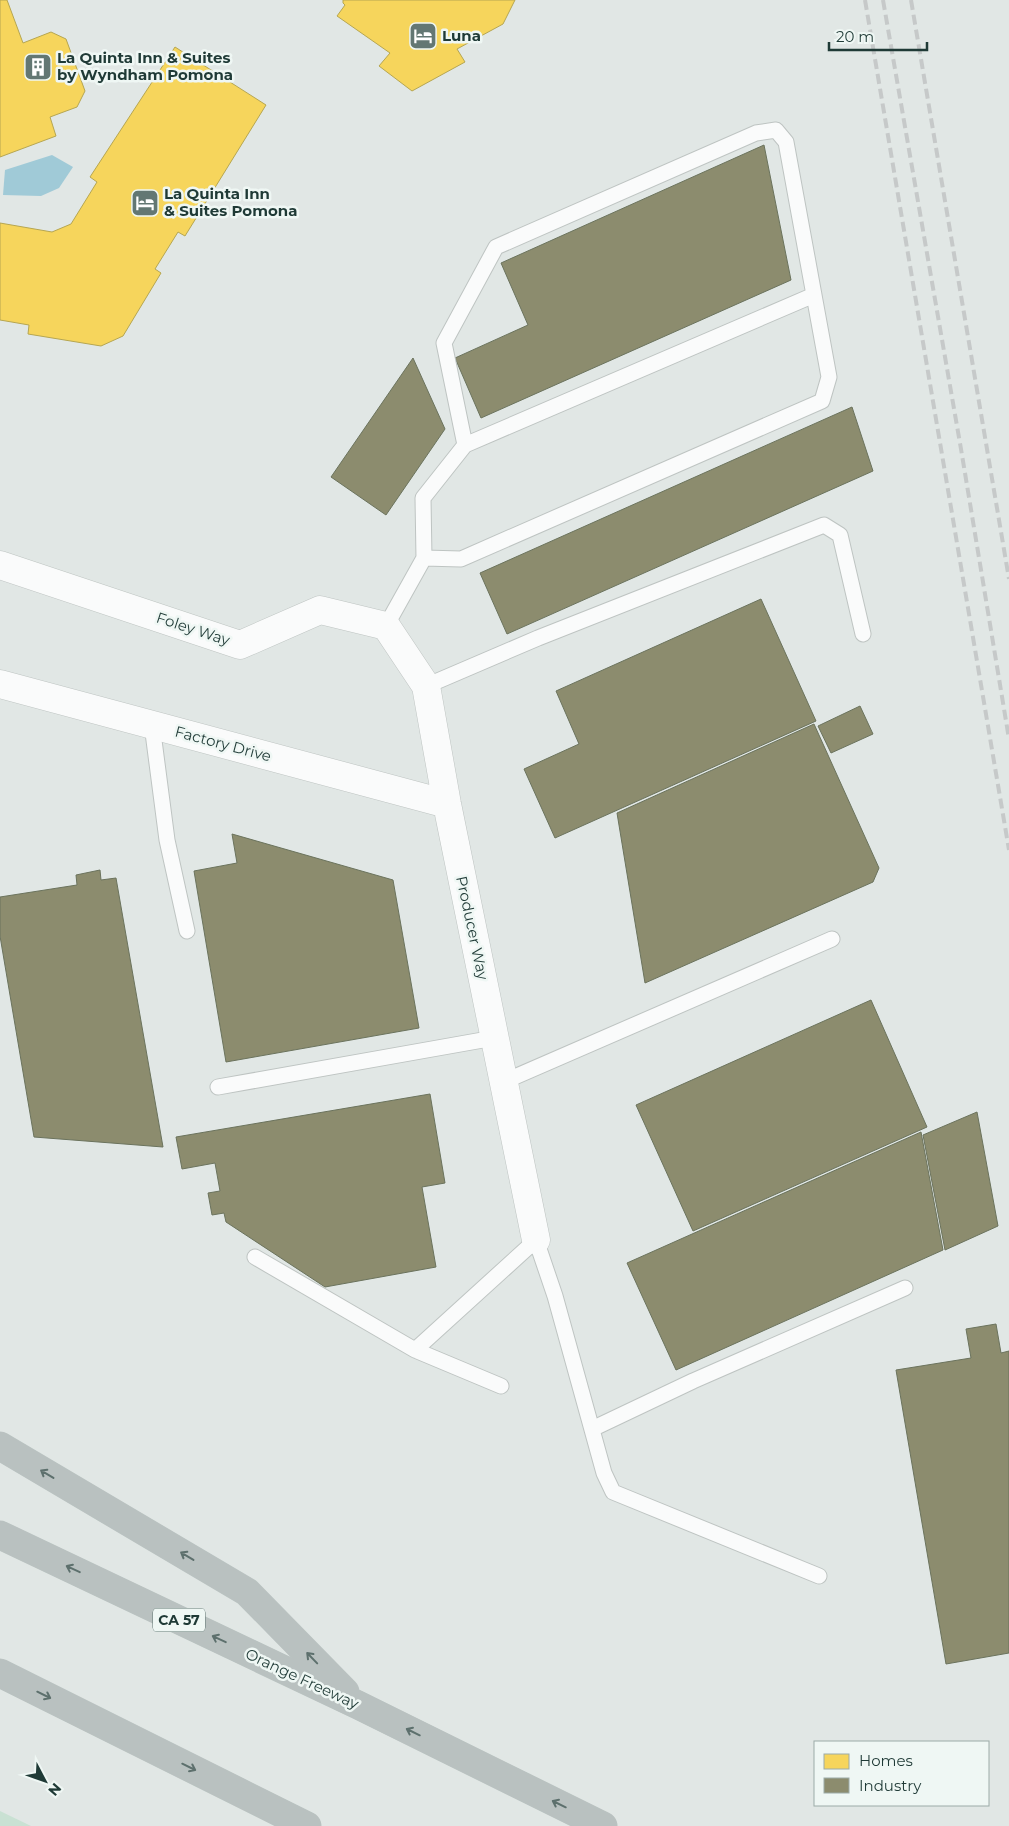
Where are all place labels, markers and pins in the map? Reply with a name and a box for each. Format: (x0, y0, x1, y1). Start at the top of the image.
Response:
hotel icon: Luna (408, 21, 438, 51)
place label: Luna (442, 26, 481, 45)
place label: La Quinta Inn & Suites by Wyndham Pomona (57, 48, 233, 84)
building icon: La Quinta Inn & Suites by Wyndham Pomona (23, 52, 53, 82)
place label: La Quinta Inn & Suites Pomona (164, 184, 297, 220)
hotel icon: La Quinta Inn & Suites Pomona (130, 188, 160, 218)

